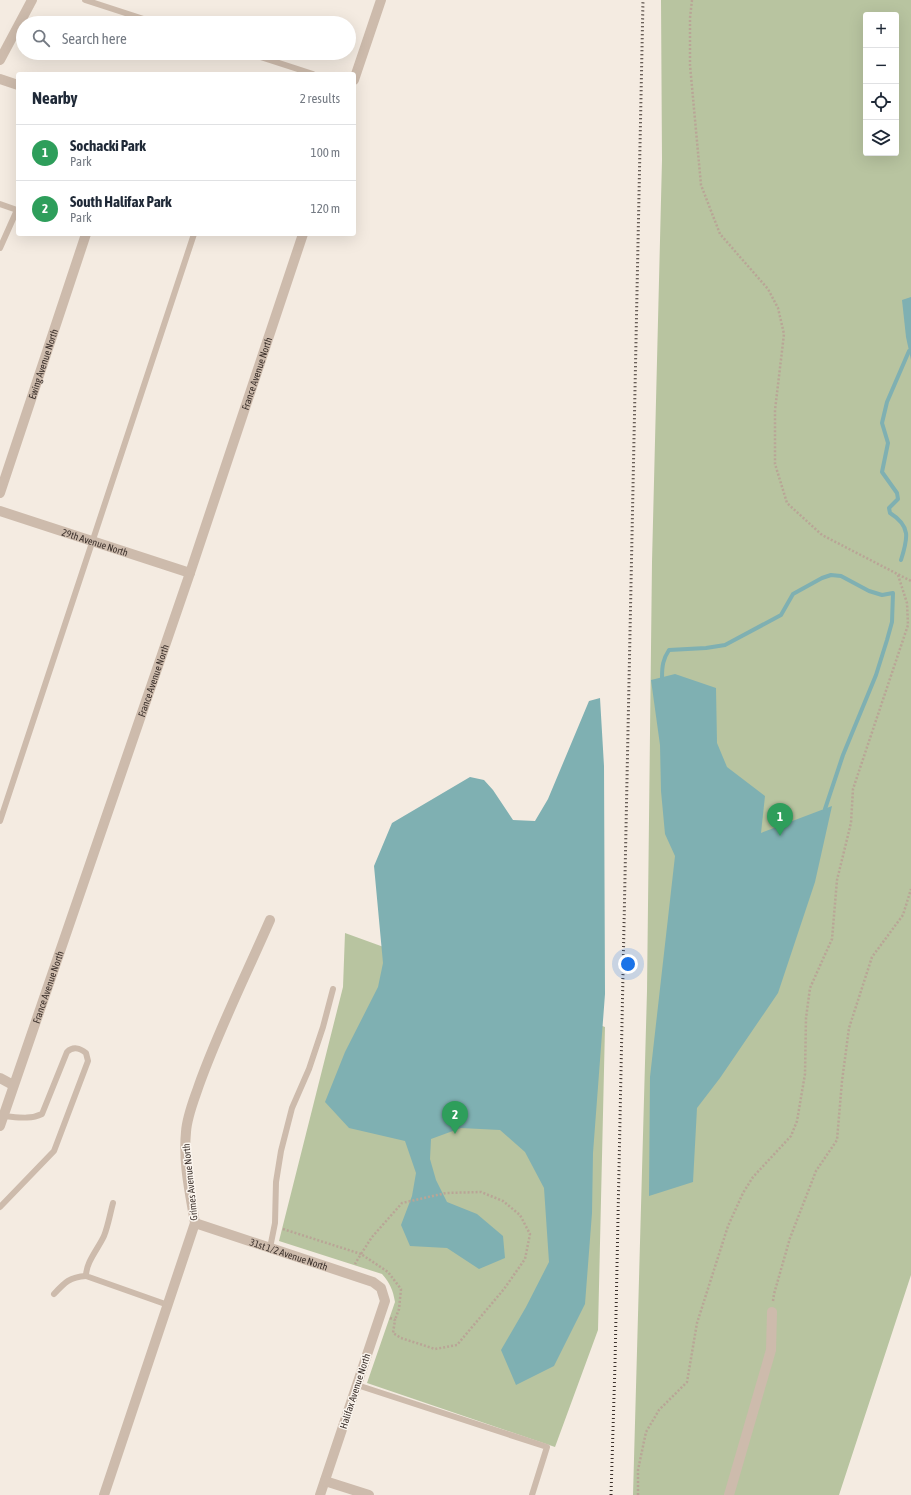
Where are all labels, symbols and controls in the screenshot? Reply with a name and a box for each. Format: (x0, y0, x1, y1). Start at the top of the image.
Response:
map controls (863, 12, 899, 156)
button: + (863, 12, 899, 48)
search box (16, 16, 356, 60)
icon: search (30, 27, 52, 49)
text: Search here (62, 30, 127, 47)
button: − (863, 48, 899, 84)
button: locate (863, 84, 899, 120)
text: Nearby (32, 88, 78, 108)
text: 2 results (300, 91, 340, 106)
button: layers (863, 120, 899, 156)
text: Sochacki Park (70, 137, 146, 154)
text: 1 (42, 145, 48, 160)
text: 100 m (311, 145, 340, 160)
text: Park (70, 154, 92, 169)
text: South Halifax Park (70, 193, 172, 210)
text: 2 (42, 201, 48, 216)
text: 120 m (311, 201, 340, 216)
text: Park (70, 210, 92, 225)
street label: Ewing Avenue North (26, 327, 60, 401)
street label: France Avenue North (239, 336, 274, 411)
street label: 29th Avenue North (61, 526, 130, 558)
street label: France Avenue North (135, 643, 171, 718)
pin: 1 (767, 803, 793, 836)
street label: France Avenue North (30, 949, 65, 1025)
your location (618, 954, 638, 974)
pin: 2 (442, 1101, 468, 1134)
street label: Grimes Avenue North (180, 1143, 200, 1221)
street label: 31st 1/2 Avenue North (248, 1236, 330, 1272)
street label: Halifax Avenue North (338, 1352, 372, 1430)

